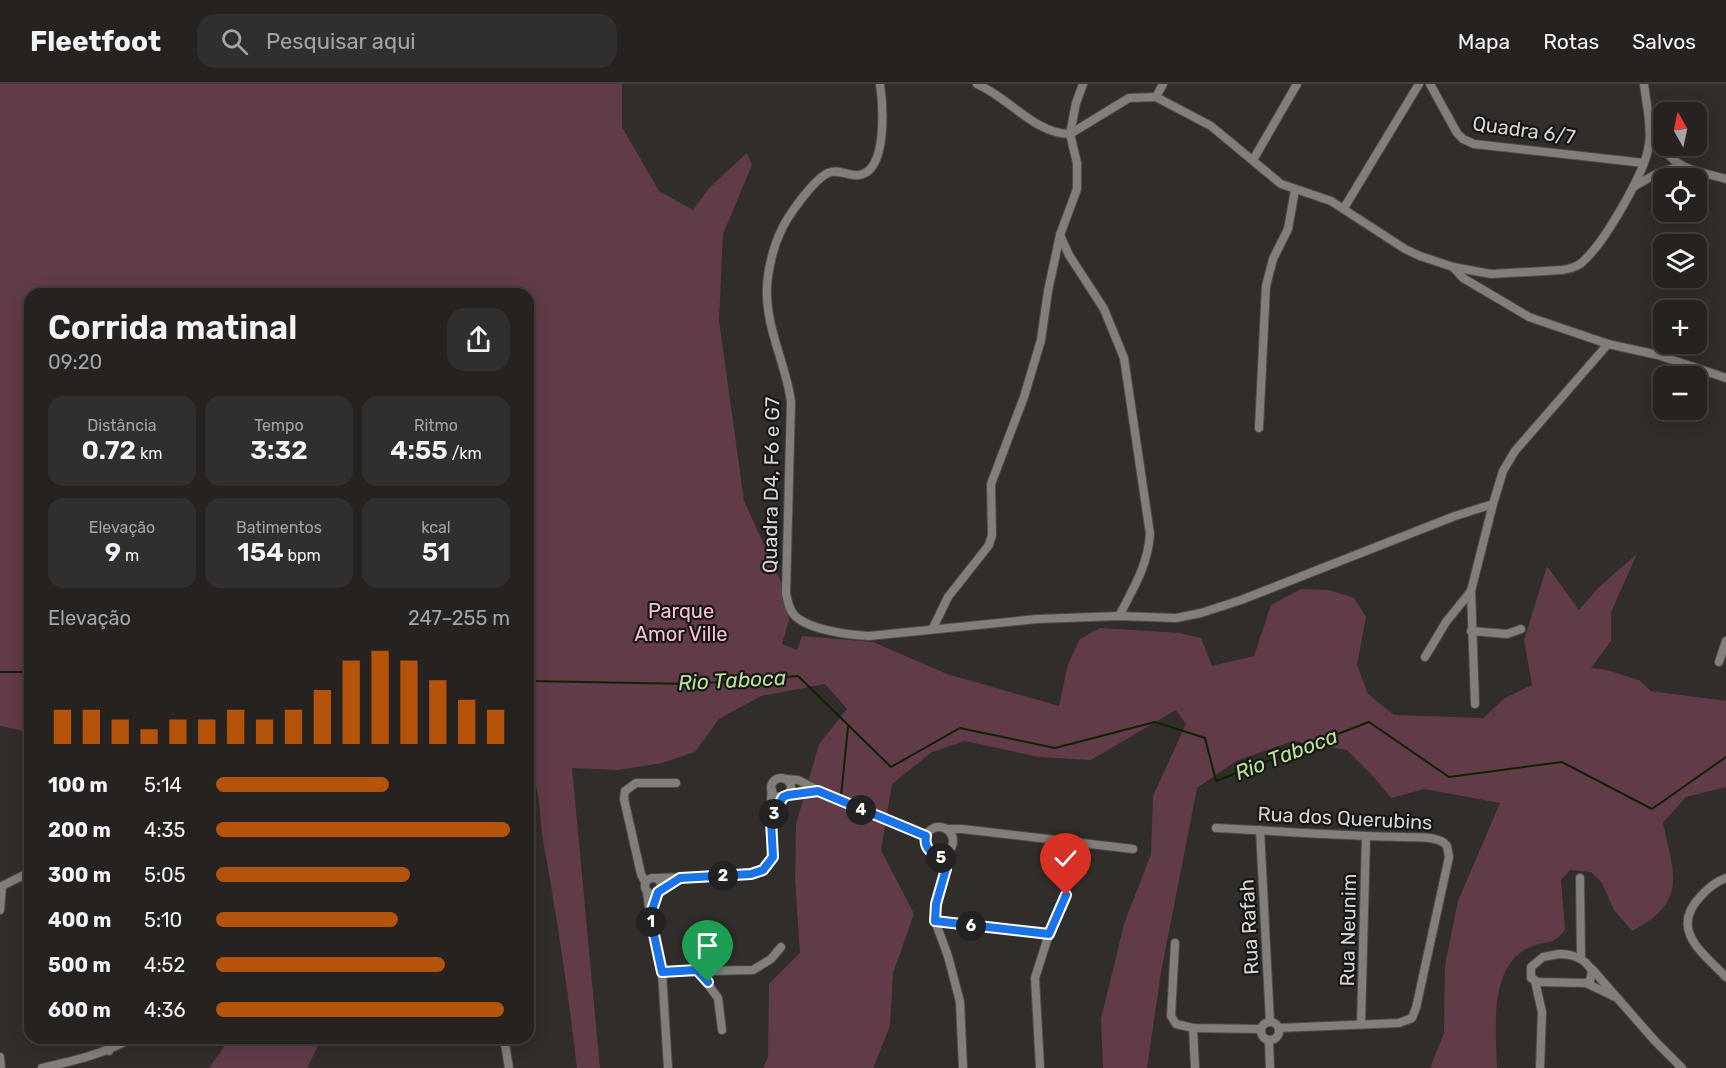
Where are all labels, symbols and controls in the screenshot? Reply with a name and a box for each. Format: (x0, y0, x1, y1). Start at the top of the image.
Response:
search box (197, 14, 617, 68)
text: Fleetfoot (30, 25, 161, 58)
icon: search (218, 25, 251, 58)
text: Pesquisar aqui (266, 28, 416, 55)
text: Mapa (1458, 29, 1510, 54)
text: Rotas (1543, 29, 1599, 54)
text: Salvos (1632, 29, 1696, 54)
north arrow (1653, 102, 1707, 156)
map controls (1653, 102, 1707, 420)
street label: Quadra 6/7 (1471, 111, 1577, 149)
button: locate (1653, 168, 1707, 222)
button: layers (1653, 234, 1707, 288)
button: + (1653, 300, 1707, 354)
text: Corrida matinal (48, 308, 297, 347)
button: share (447, 308, 510, 371)
text: 09:20 (48, 350, 102, 374)
button: − (1653, 366, 1707, 420)
street label: Quadra D4, F6 e G7 (757, 397, 785, 573)
text: Distância (87, 416, 157, 435)
text: Tempo (254, 416, 304, 435)
text: Ritmo (414, 416, 458, 435)
text: 0.72 (82, 435, 136, 466)
text: 3:32 (250, 435, 308, 466)
text: 4:55 (390, 435, 448, 466)
text: km (136, 444, 162, 463)
text: /km (448, 444, 482, 463)
text: Elevação (89, 518, 155, 537)
text: Batimentos (236, 518, 322, 537)
text: kcal (421, 518, 451, 537)
text: 9 (105, 537, 121, 568)
text: 154 (237, 537, 284, 568)
text: 51 (422, 537, 450, 568)
text: m (121, 546, 139, 565)
text: bpm (284, 546, 321, 565)
park label: Parque Amor Ville (635, 599, 727, 646)
text: Elevação (48, 606, 131, 630)
text: 247–255 m (408, 606, 510, 630)
water label: Rio Taboca (677, 665, 787, 695)
water label: Rio Taboca (1231, 723, 1341, 785)
text: 100 m (48, 773, 108, 797)
text: 5:14 (144, 773, 182, 797)
pin: 4 (846, 795, 876, 825)
pin: 3 (759, 799, 789, 829)
text: 4 (856, 800, 866, 819)
street label: Rua dos Querubins (1257, 801, 1433, 835)
text: 3 (769, 804, 779, 823)
text: 200 m (48, 818, 111, 842)
text: 4:35 (144, 818, 185, 842)
pin (1040, 833, 1091, 895)
icon: check (1049, 842, 1082, 875)
pin: 5 (926, 843, 956, 873)
text: 5 (936, 848, 946, 867)
pin: 2 (708, 861, 738, 891)
text: 300 m (48, 863, 111, 887)
text: 5:05 (144, 863, 186, 887)
text: 2 (718, 866, 728, 885)
street label: Rua Neunim (1335, 873, 1361, 987)
street label: Rua Rafah (1235, 878, 1263, 976)
pin: 1 (636, 907, 666, 937)
text: 400 m (48, 908, 111, 932)
text: 5:10 (144, 908, 182, 932)
pin: 6 (956, 911, 986, 941)
text: 1 (647, 912, 655, 931)
text: 6 (966, 916, 976, 935)
pin (682, 920, 733, 982)
icon: arrive (691, 929, 724, 962)
text: 500 m (48, 953, 111, 977)
text: 4:52 (144, 953, 185, 977)
text: 600 m (48, 998, 111, 1022)
text: 4:36 (144, 998, 186, 1022)

